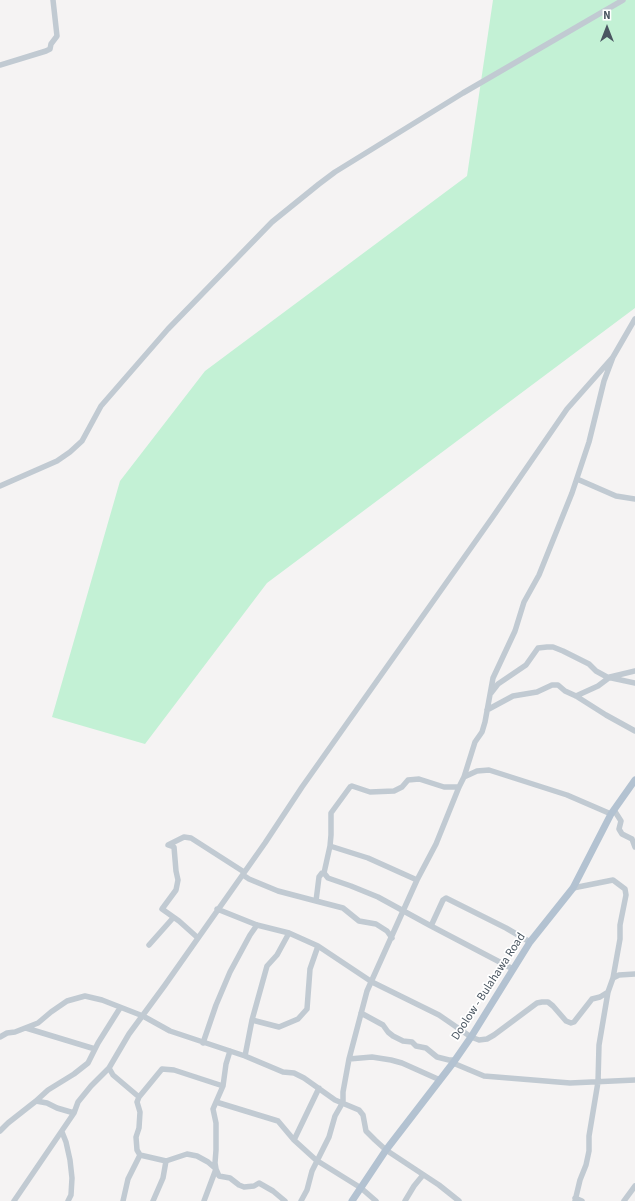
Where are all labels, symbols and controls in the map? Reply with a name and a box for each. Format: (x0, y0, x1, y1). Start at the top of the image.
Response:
north arrow (587, 8, 627, 48)
text: N (603, 8, 611, 23)
street label: Doolow - Bulahawa Road (449, 931, 529, 1043)

